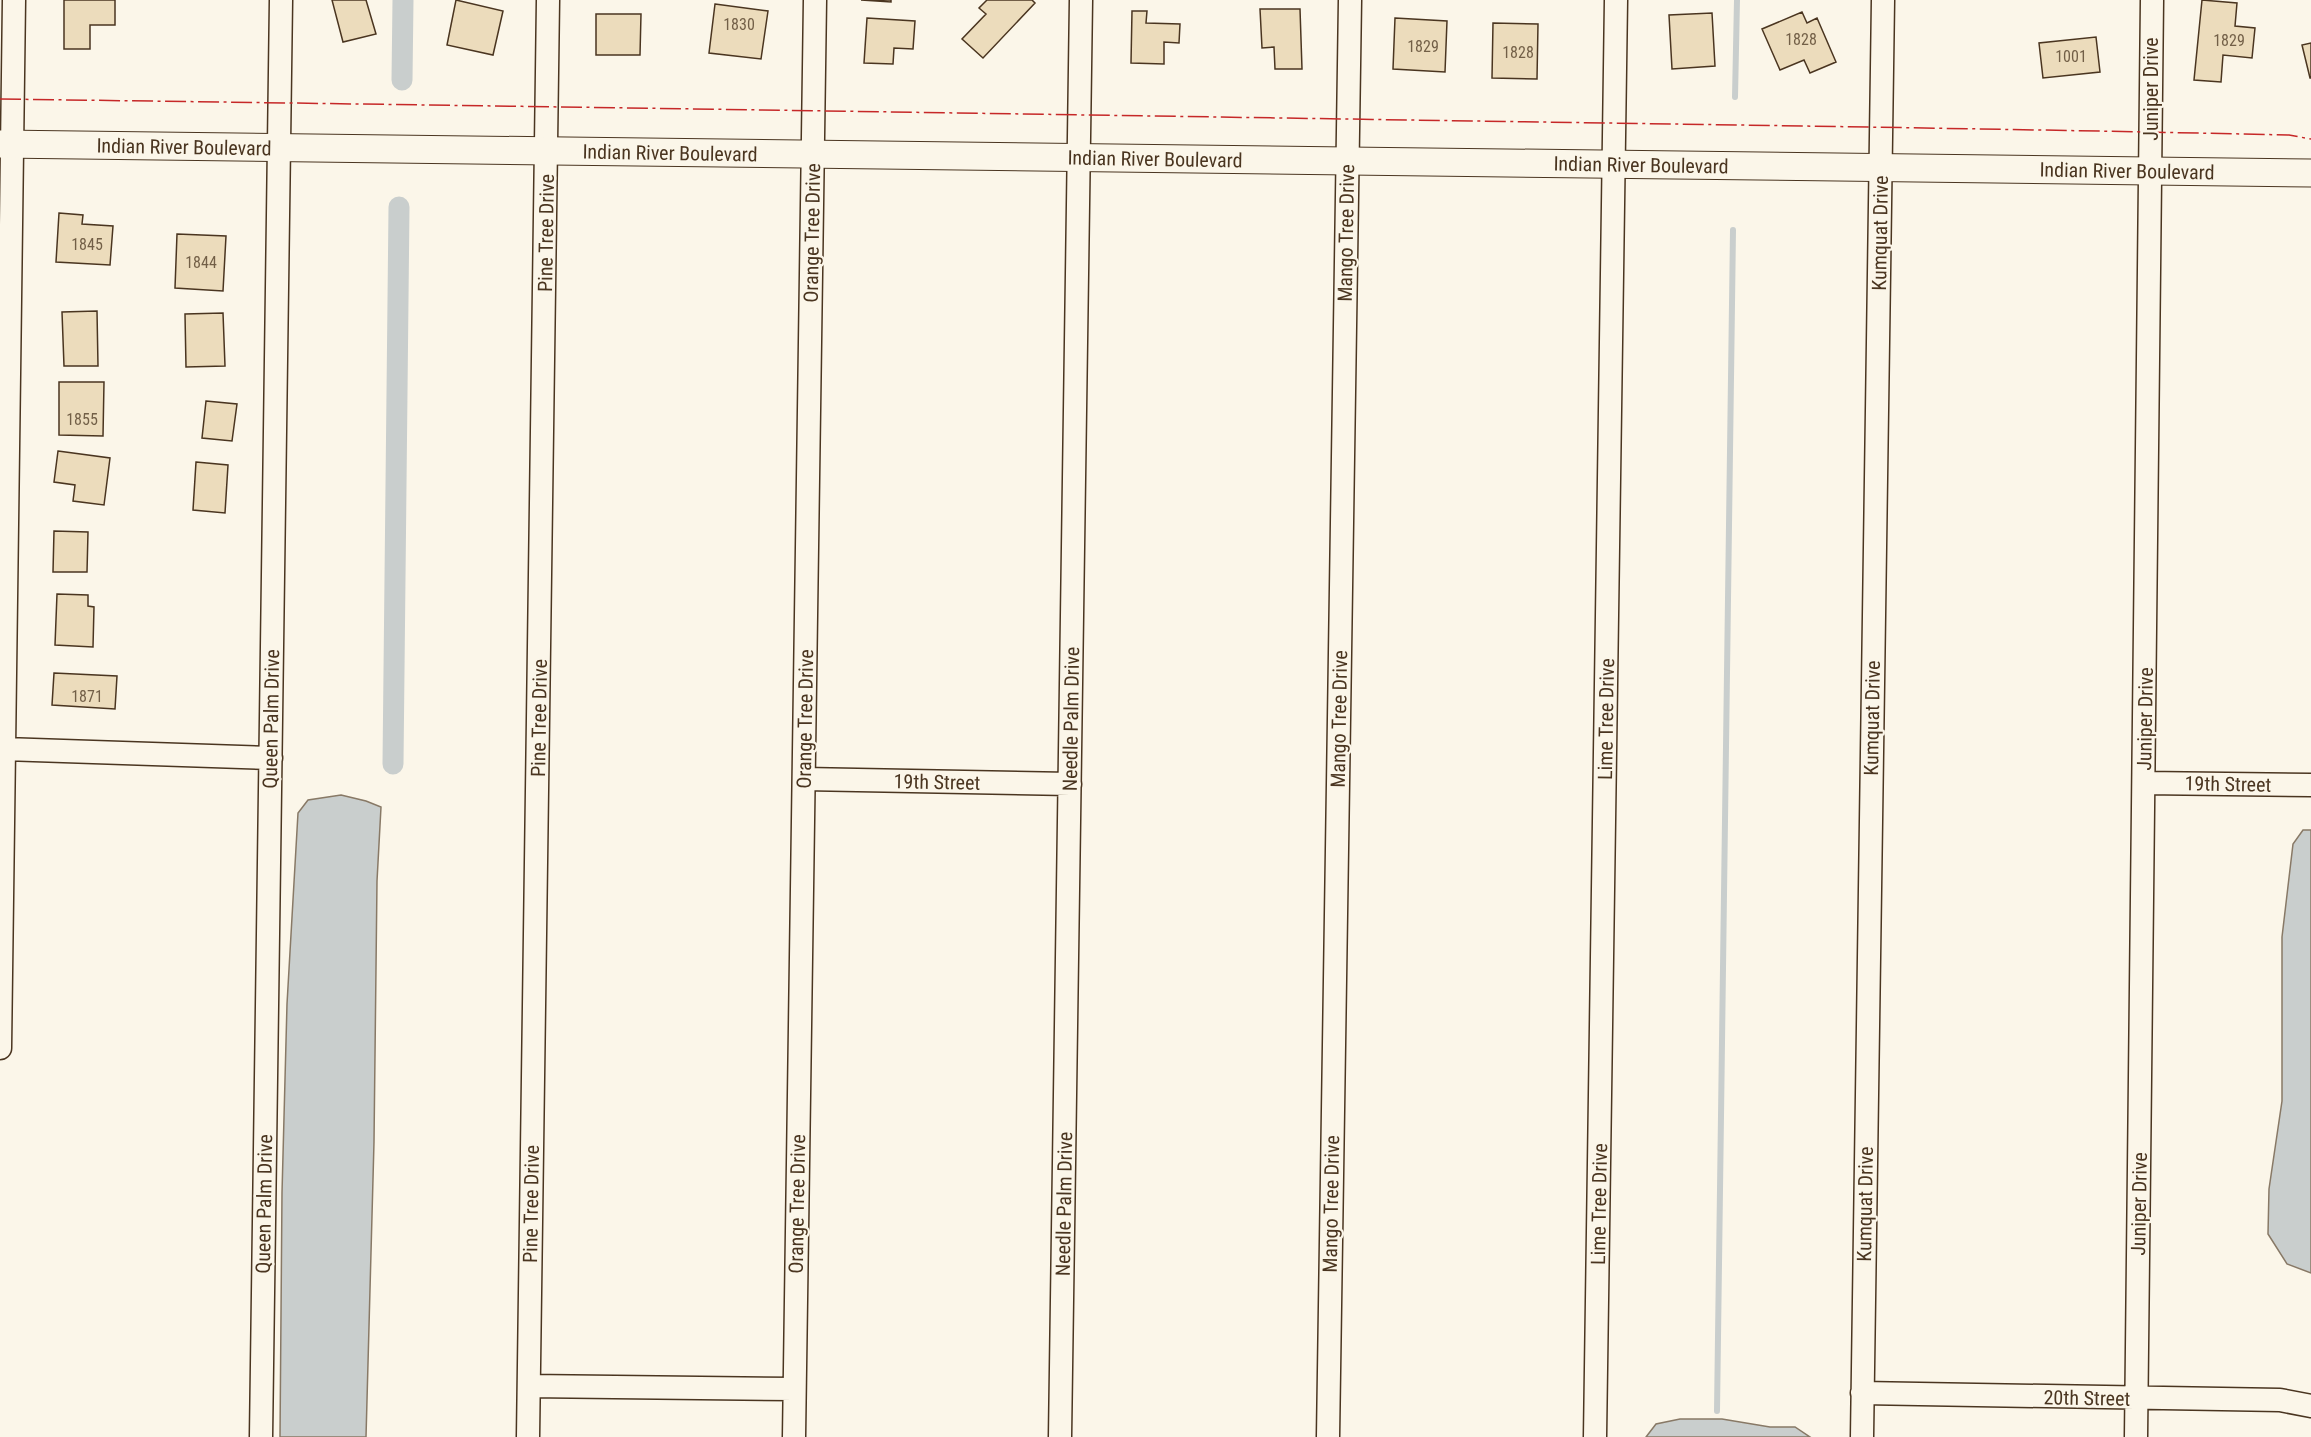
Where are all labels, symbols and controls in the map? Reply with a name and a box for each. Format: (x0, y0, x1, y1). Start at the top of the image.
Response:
house number: 1830 (723, 15, 755, 34)
house number: 1828 (1785, 30, 1817, 49)
house number: 1829 (2213, 31, 2245, 50)
house number: 1829 (1407, 37, 1439, 56)
street label: Juniper Drive (2139, 37, 2163, 141)
house number: 1828 (1502, 43, 1534, 62)
house number: 1001 (2055, 47, 2087, 66)
street label: Indian River Boulevard (96, 133, 272, 161)
street label: Indian River Boulevard (582, 139, 758, 167)
street label: Indian River Boulevard (1067, 145, 1243, 173)
street label: Indian River Boulevard (1553, 151, 1729, 179)
street label: Indian River Boulevard (2039, 157, 2215, 185)
street label: Orange Tree Drive (799, 163, 825, 303)
street label: Mango Tree Drive (1333, 164, 1359, 302)
street label: Pine Tree Drive (533, 174, 559, 292)
street label: Kumquat Drive (1867, 175, 1893, 291)
house number: 1845 (71, 235, 103, 254)
house number: 1844 (185, 253, 217, 272)
house number: 1855 (66, 410, 98, 429)
street label: Needle Palm Drive (1058, 647, 1084, 791)
street label: Queen Palm Drive (258, 649, 284, 789)
street label: Orange Tree Drive (792, 649, 818, 789)
street label: Mango Tree Drive (1326, 650, 1352, 788)
street label: Lime Tree Drive (1593, 658, 1619, 780)
street label: Pine Tree Drive (526, 659, 552, 777)
street label: Kumquat Drive (1859, 660, 1885, 776)
street label: Juniper Drive (2132, 667, 2158, 771)
house number: 1871 (71, 687, 103, 706)
street label: 19th Street (893, 769, 981, 795)
street label: 19th Street (2184, 771, 2272, 797)
street label: Needle Palm Drive (1051, 1132, 1077, 1276)
street label: Queen Palm Drive (251, 1134, 277, 1274)
street label: Orange Tree Drive (784, 1134, 810, 1274)
street label: Mango Tree Drive (1318, 1135, 1344, 1273)
street label: Lime Tree Drive (1586, 1143, 1612, 1265)
street label: Pine Tree Drive (518, 1145, 544, 1263)
street label: Kumquat Drive (1852, 1146, 1878, 1262)
street label: Juniper Drive (2126, 1152, 2152, 1256)
street label: 20th Street (2043, 1385, 2131, 1411)

